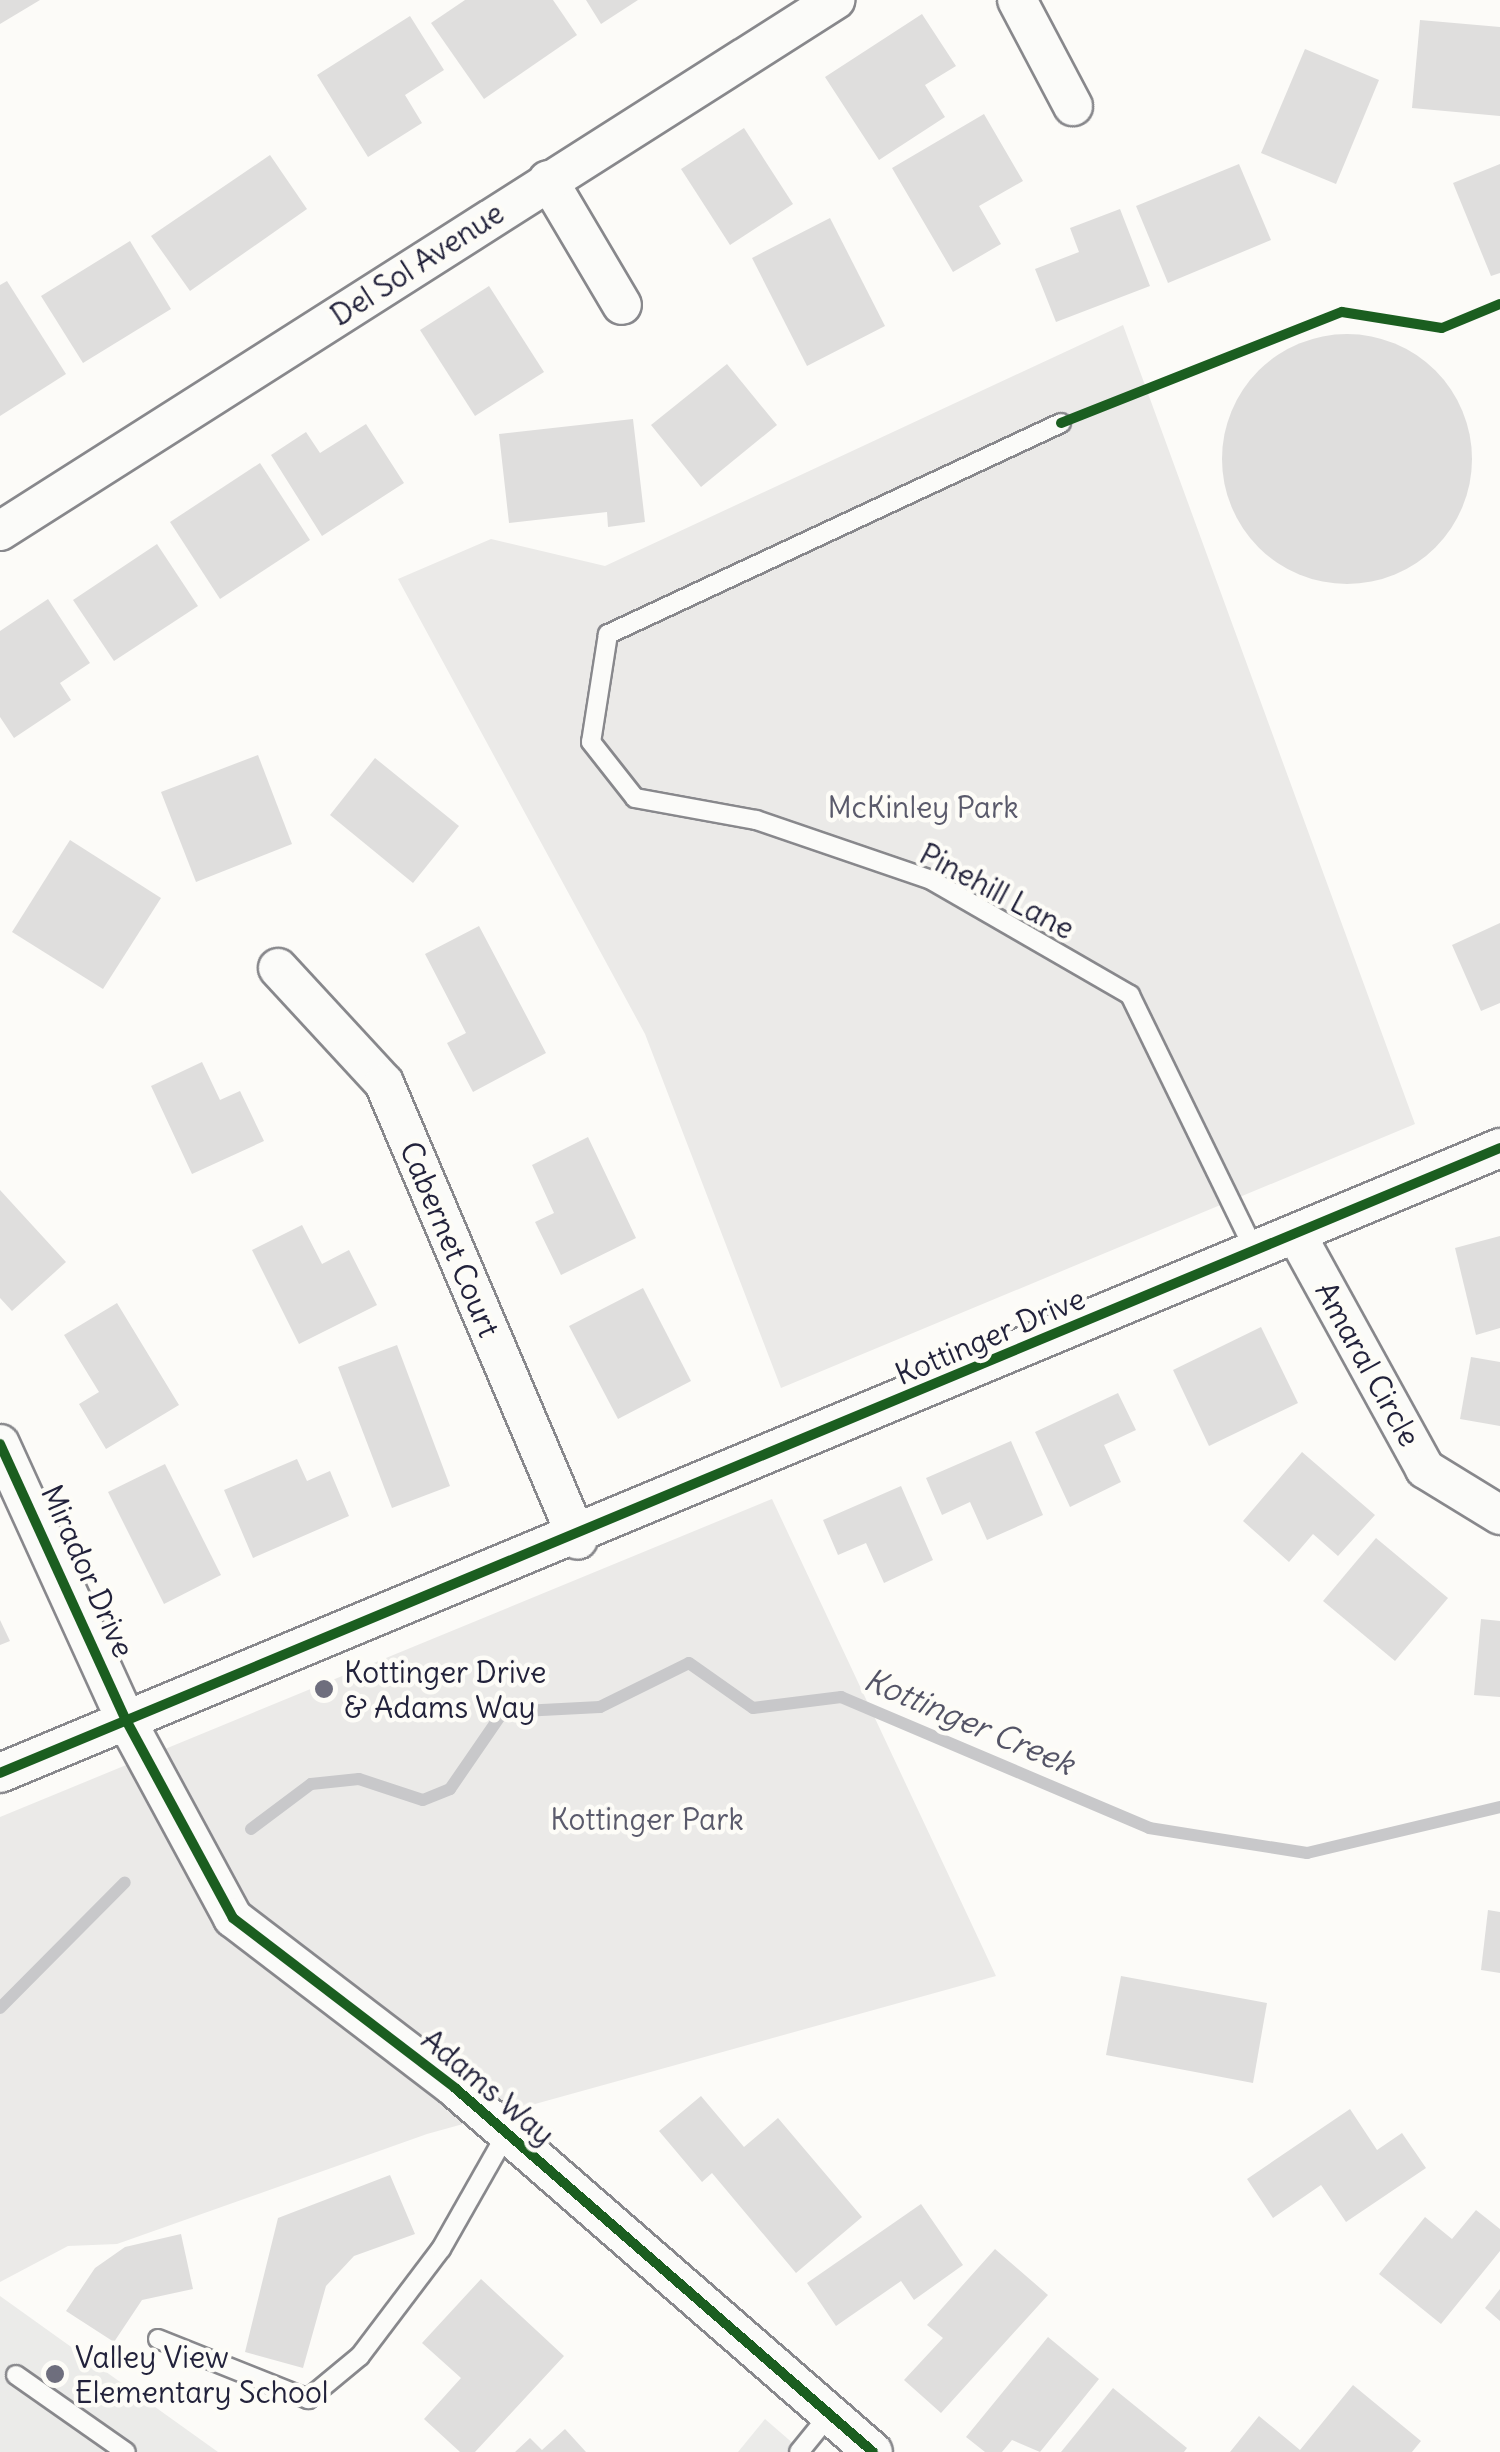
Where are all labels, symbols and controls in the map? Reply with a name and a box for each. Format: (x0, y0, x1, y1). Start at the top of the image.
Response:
street label: Del Sol Avenue (324, 195, 510, 333)
park label: McKinley Park (827, 789, 1019, 825)
street label: Pinehill Lane (914, 835, 1080, 947)
street label: Cabernet Court (393, 1136, 507, 1342)
street label: Amaral Circle (1308, 1276, 1428, 1452)
street label: Kottinger Drive (890, 1280, 1090, 1392)
street label: Mirador Drive (34, 1479, 142, 1663)
place label: Kottinger Drive & Adams Way (344, 1654, 546, 1724)
water label: Kottinger Creek (858, 1661, 1080, 1783)
marker: Kottinger Drive & Adams Way (313, 1678, 335, 1700)
park label: Kottinger Park (550, 1801, 744, 1837)
street label: Adams Way (415, 2021, 561, 2153)
place label: Valley View Elementary School (75, 2339, 328, 2410)
marker: Valley View Elementary School (44, 2363, 66, 2385)

